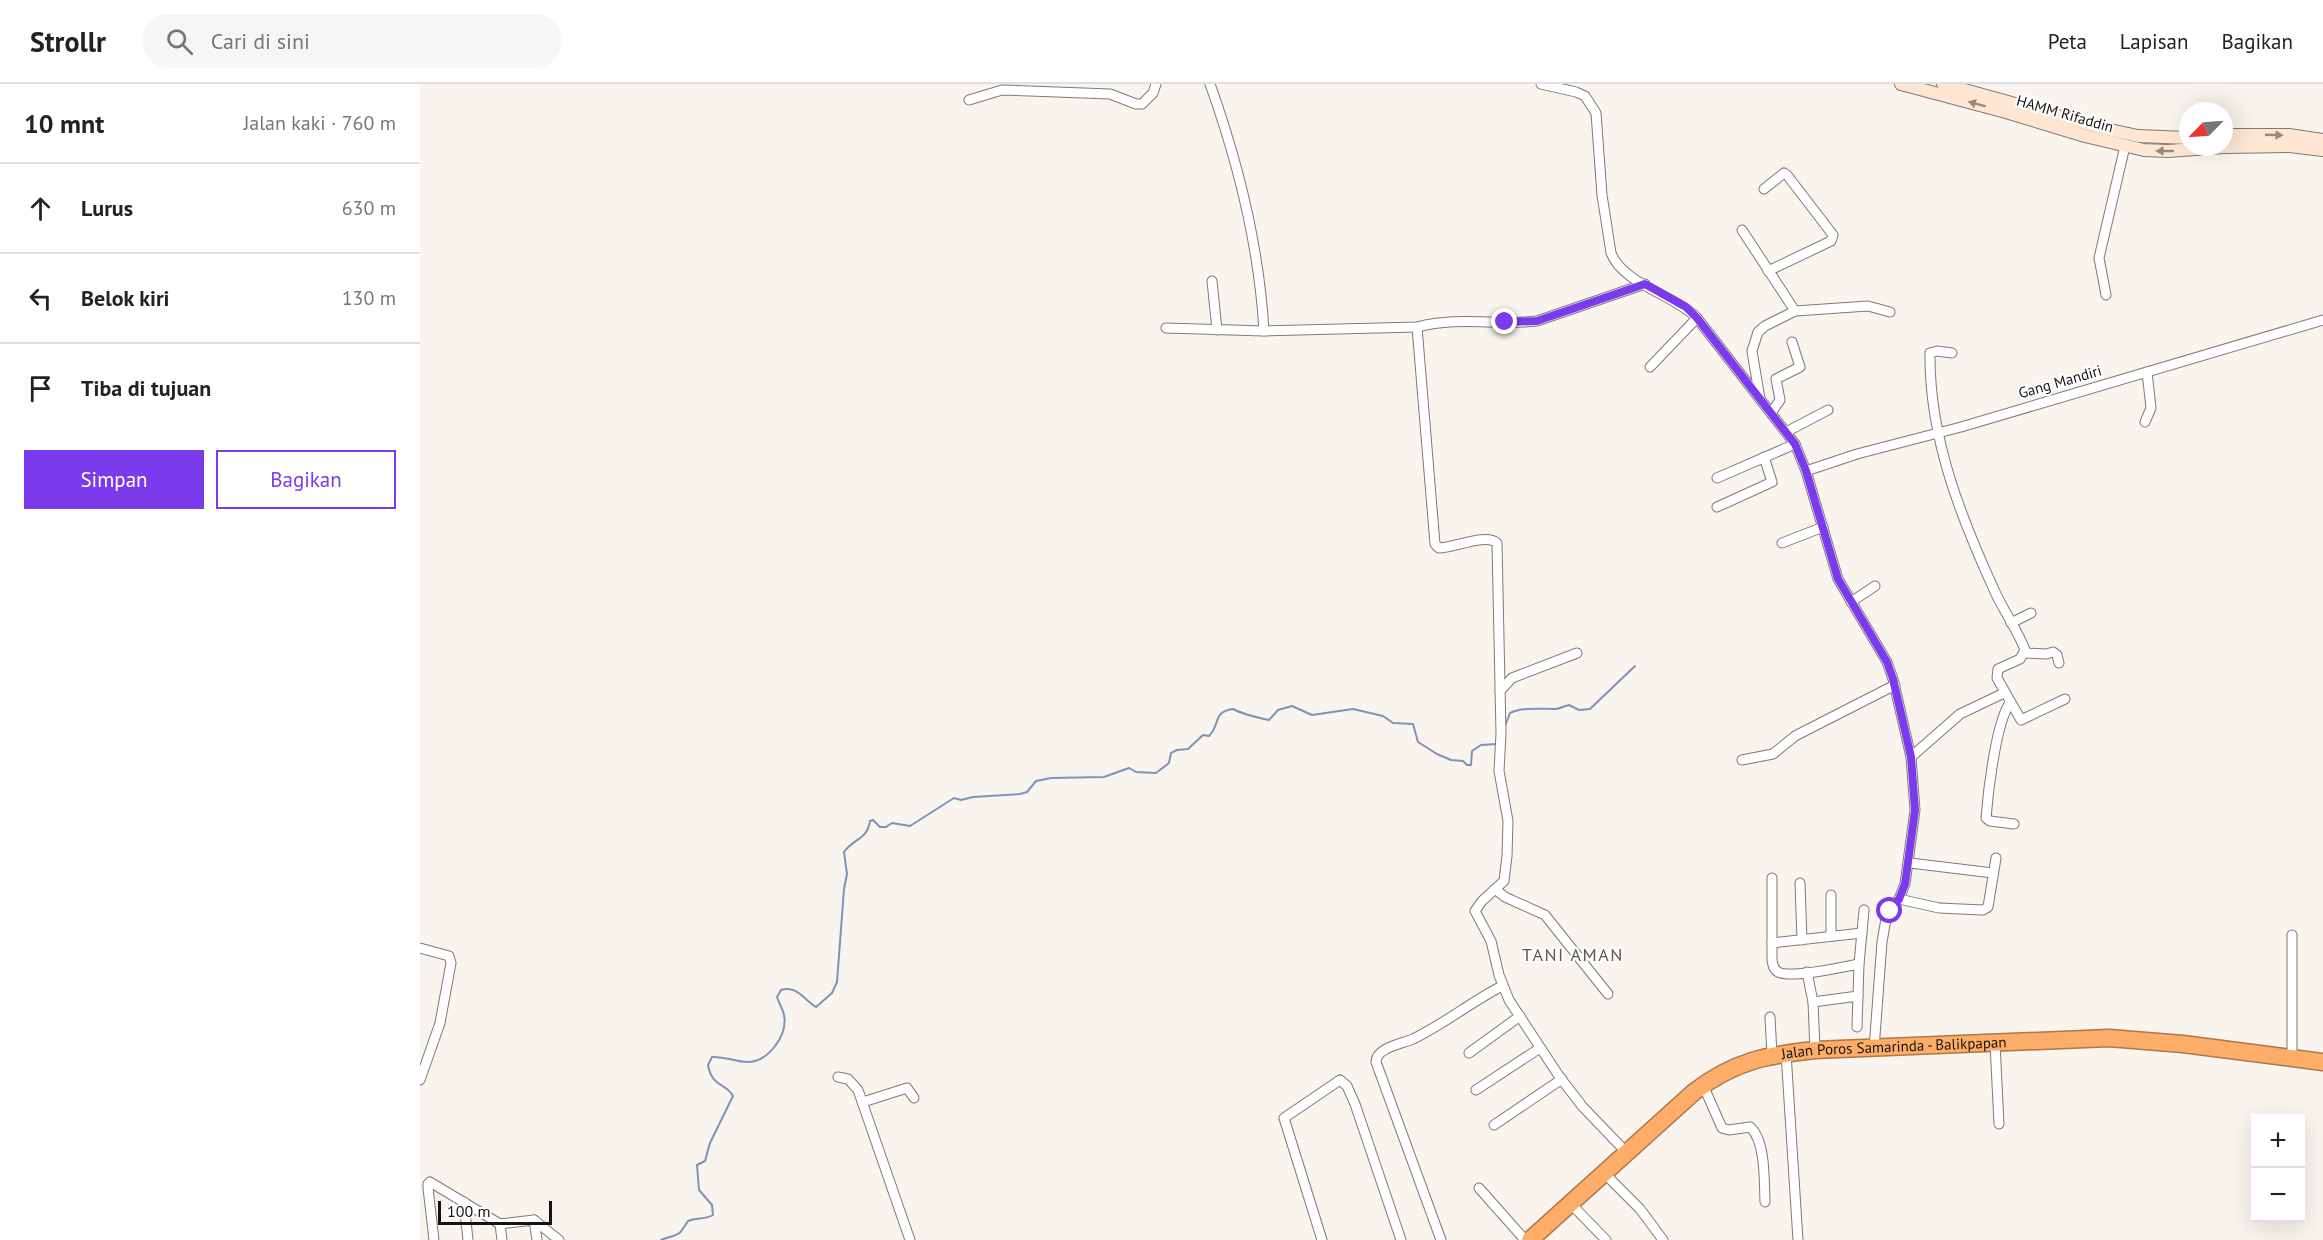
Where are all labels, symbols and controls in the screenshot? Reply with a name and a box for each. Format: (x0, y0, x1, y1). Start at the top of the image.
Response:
search box (142, 14, 562, 68)
text: Strollr (30, 23, 106, 60)
icon: search (163, 25, 196, 58)
text: Cari di sini (211, 27, 310, 55)
text: Peta (2048, 28, 2087, 55)
text: Lapisan (2120, 28, 2188, 55)
text: Bagikan (2221, 28, 2293, 55)
street label: HAMM Rifaddin (2014, 91, 2116, 136)
one-way arrow (1968, 99, 1986, 109)
north arrow (2179, 102, 2233, 156)
text: 10 mnt (24, 107, 104, 140)
text: Jalan kaki · 760 m (243, 110, 396, 136)
one-way arrow (2264, 130, 2283, 139)
one-way arrow (2156, 146, 2175, 156)
icon: ahead (24, 192, 57, 225)
text: Lurus (81, 194, 133, 222)
text: 630 m (342, 195, 396, 221)
icon: left (24, 282, 57, 315)
text: Belok kiri (81, 284, 170, 312)
text: 130 m (342, 285, 396, 311)
route end (1491, 308, 1517, 334)
street label: Gang Mandiri (2016, 361, 2104, 402)
icon: arrive (24, 372, 57, 405)
text: Tiba di tujuan (81, 374, 211, 402)
button: Simpan (24, 450, 204, 509)
button: Bagikan (216, 450, 396, 509)
route start (1876, 897, 1902, 923)
district label: TANI AMAN (1522, 943, 1624, 966)
street label: Jalan Poros Samarinda - Balikpapan (1779, 1032, 2007, 1063)
map controls (2251, 1114, 2305, 1222)
button: + (2251, 1114, 2305, 1168)
button: − (2251, 1168, 2305, 1222)
scale bar (438, 1198, 552, 1226)
text: 100 m (447, 1201, 490, 1221)

